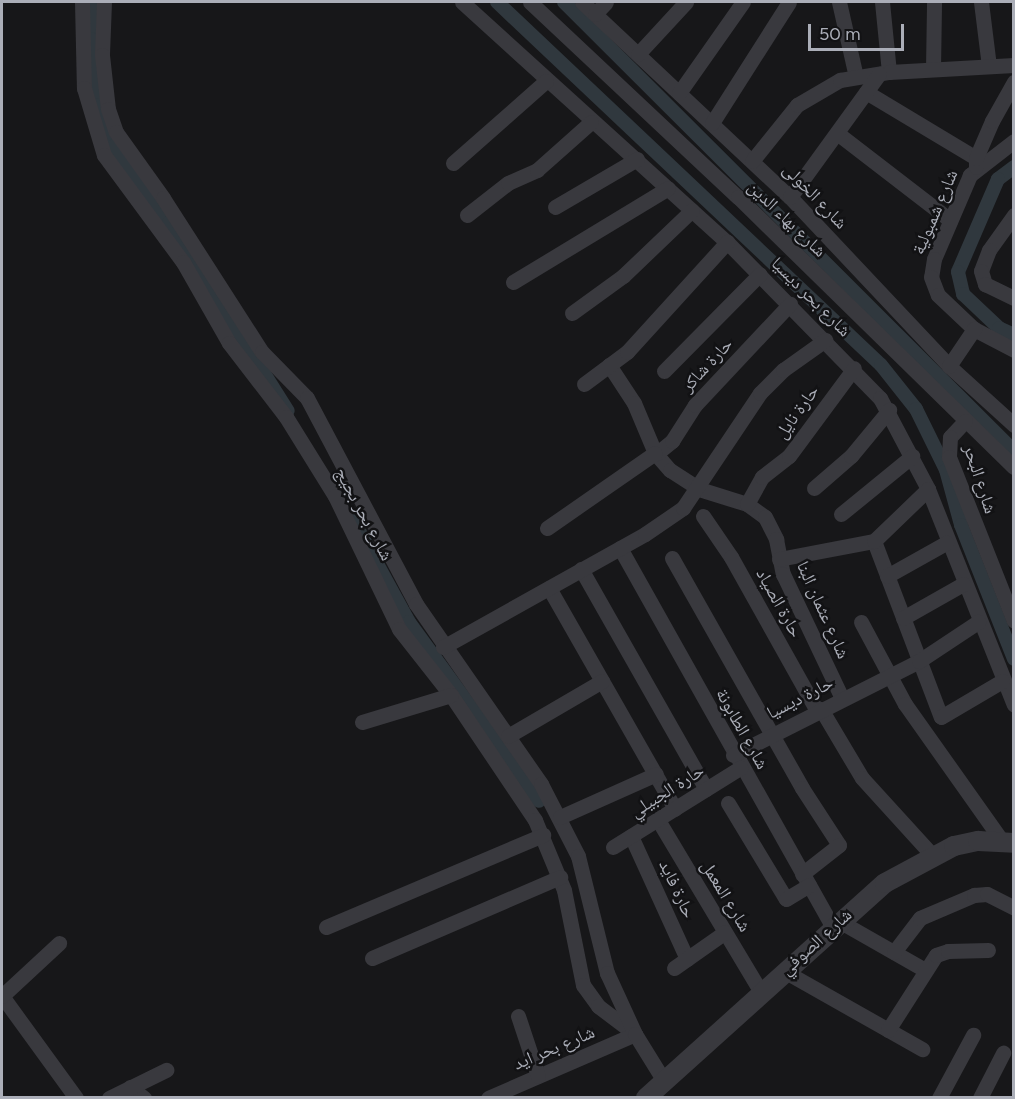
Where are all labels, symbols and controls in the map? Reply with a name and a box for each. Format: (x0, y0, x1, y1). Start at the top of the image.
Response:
scale bar (811, 12, 907, 50)
text: 50 m (819, 23, 861, 45)
street label: شارع الخولى (778, 159, 852, 233)
street label: شارع شمبولية (907, 166, 963, 258)
street label: شارع بهاء الدين (743, 176, 831, 262)
street label: شارع بحر ديسيا (767, 253, 855, 341)
street label: حارة شاكر (677, 334, 737, 396)
street label: حارة نايل (770, 381, 824, 443)
street label: شارع البحر (959, 442, 1001, 516)
street label: شارع بحر بجيج (330, 464, 398, 564)
street label: شارع عثمان البنا (792, 558, 854, 662)
street label: حارة الصياد (751, 565, 807, 641)
street label: حارة ديسيا (763, 672, 837, 724)
street label: شارع الطابونة (711, 685, 773, 773)
street label: حارة الجبيلي (626, 760, 708, 822)
street label: شارع المعمل (696, 856, 756, 936)
street label: حارة فايد (654, 857, 700, 921)
street label: شارع الصوفي (776, 904, 856, 980)
street label: شارع بحر ايد (510, 1021, 598, 1075)

